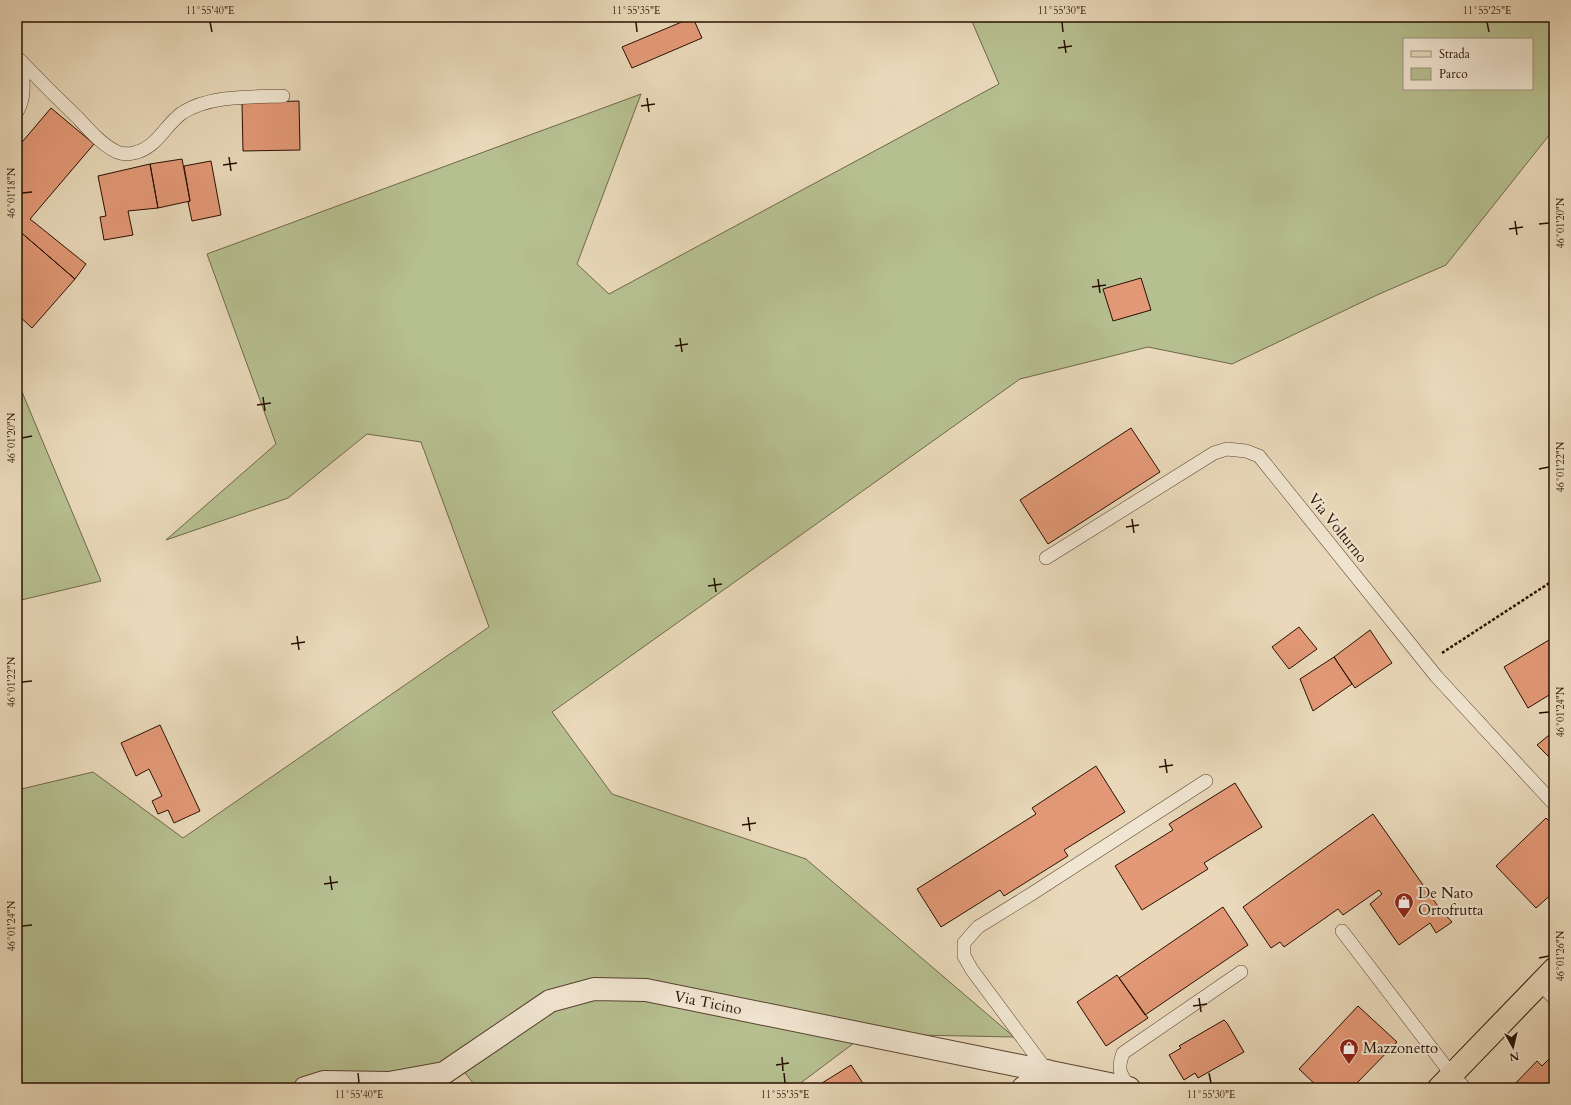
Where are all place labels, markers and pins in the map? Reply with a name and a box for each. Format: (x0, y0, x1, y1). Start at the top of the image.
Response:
place label: De Nato Ortofrutta (1418, 883, 1484, 920)
shop icon: De Nato Ortofrutta (1393, 891, 1415, 919)
shop icon: Mazzonetto (1338, 1037, 1360, 1065)
place label: Mazzonetto (1363, 1038, 1438, 1058)

